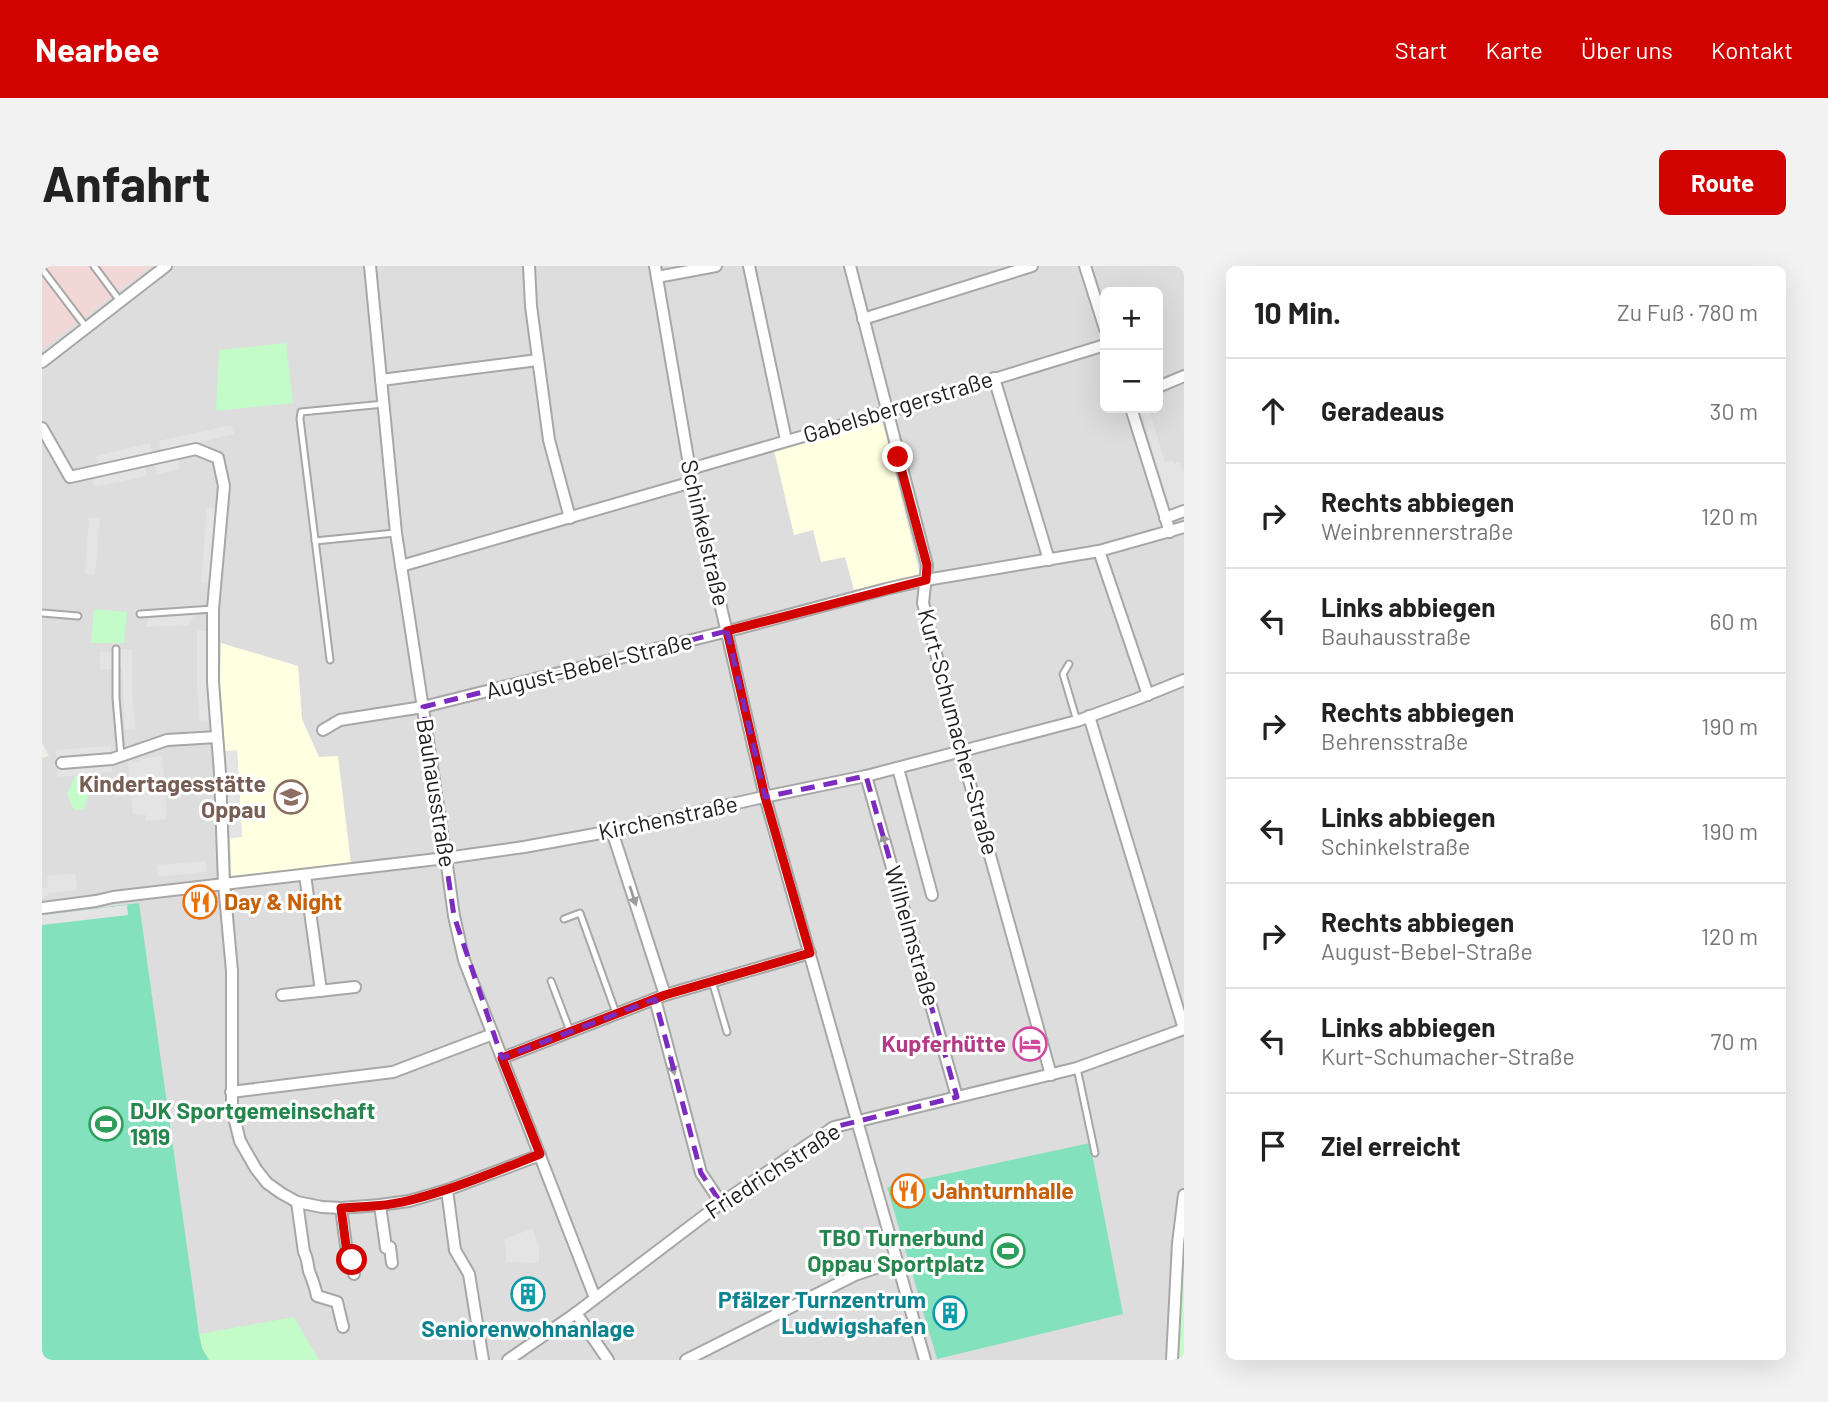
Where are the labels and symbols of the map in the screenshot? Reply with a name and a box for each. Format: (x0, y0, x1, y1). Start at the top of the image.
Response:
street label: Gabelsbergerstraße (799, 364, 996, 448)
route end (882, 441, 913, 472)
street label: Schinkelstraße (676, 457, 736, 609)
street label: Kurt-Schumacher-Straße (913, 606, 1005, 858)
street label: August-Bebel-Straße (483, 626, 695, 704)
street label: Bauhausstraße (411, 717, 463, 869)
place label: Kindertagesstätte Oppau (79, 769, 266, 823)
school or university icon: Kindertagesstätte Oppau (272, 778, 310, 816)
street label: Kirchenstraße (596, 789, 740, 845)
one-way arrow (879, 831, 890, 853)
street label: Wilhelmstraße (880, 862, 946, 1009)
restaurant icon: Day & Night (181, 883, 219, 921)
one-way arrow (628, 886, 639, 907)
place label: Day & Night (224, 887, 342, 915)
hotel icon: Kupferhütte (1011, 1025, 1049, 1063)
place label: Kupferhütte (881, 1029, 1006, 1057)
one-way arrow (667, 1054, 678, 1076)
place label: DJK Sportgemeinschaft 1919 (130, 1096, 375, 1150)
sports icon: DJK Sportgemeinschaft 1919 (87, 1105, 125, 1143)
street label: Friedrichstraße (700, 1116, 845, 1224)
restaurant icon: Jahnturnhalle (889, 1172, 927, 1210)
place label: Jahnturnhalle (932, 1176, 1074, 1204)
place label: TBO Turnerbund Oppau Sportplatz (807, 1223, 984, 1277)
sports icon: TBO Turnerbund Oppau Sportplatz (989, 1232, 1027, 1270)
route start (336, 1244, 367, 1275)
building icon: Seniorenwohnanlage (509, 1275, 547, 1313)
place label: Pfälzer Turnzentrum Ludwigshafen (718, 1285, 926, 1339)
building icon: Pfälzer Turnzentrum Ludwigshafen (931, 1294, 969, 1332)
place label: Seniorenwohnanlage (421, 1314, 635, 1342)

